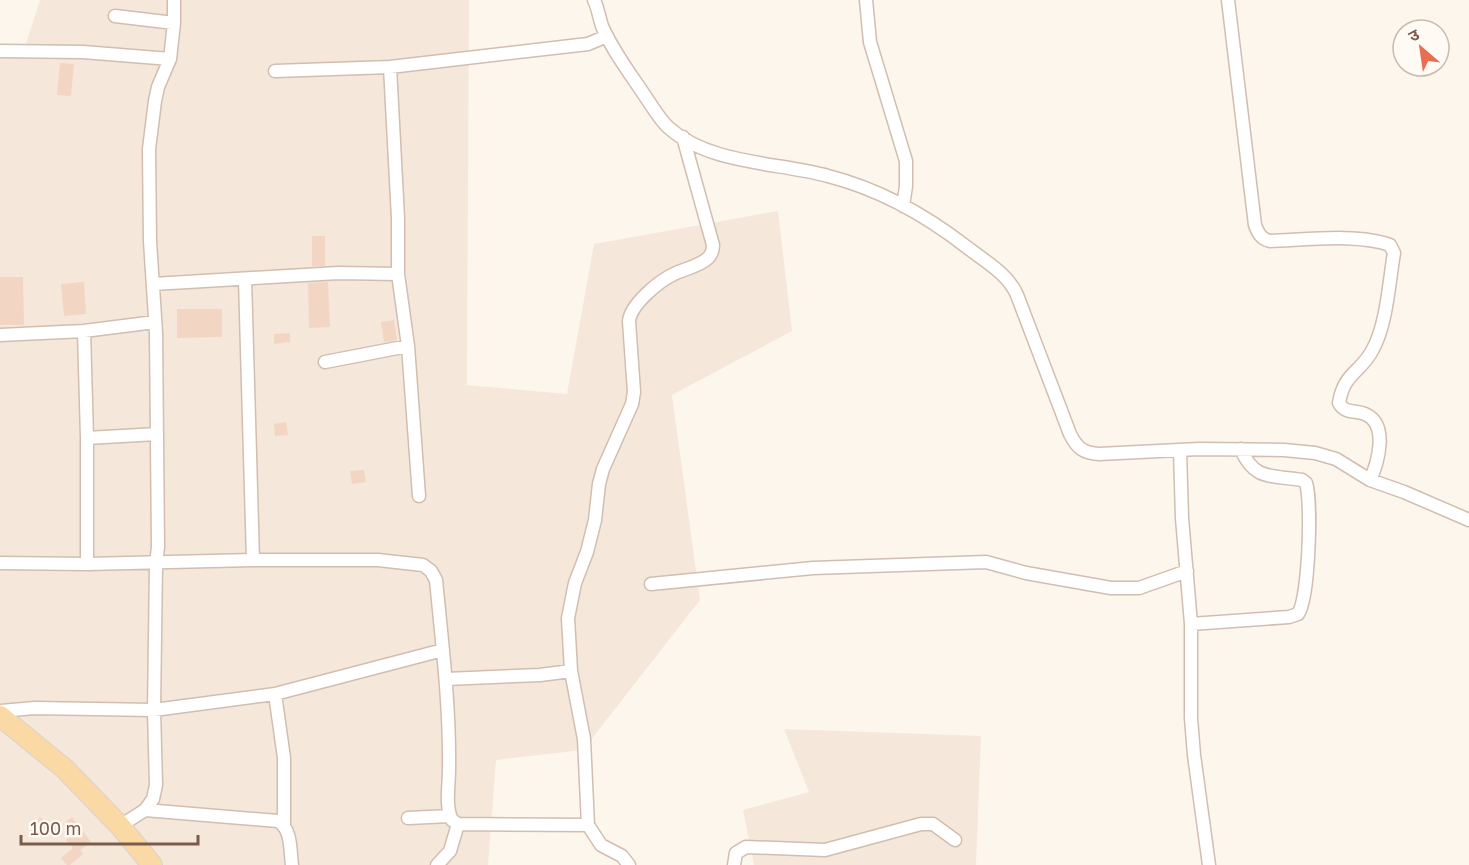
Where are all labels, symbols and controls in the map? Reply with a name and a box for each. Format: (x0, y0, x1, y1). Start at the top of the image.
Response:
north arrow (1391, 18, 1451, 78)
text: उ (1405, 24, 1423, 46)
scale bar (21, 808, 198, 846)
text: 100 m (30, 817, 81, 839)

